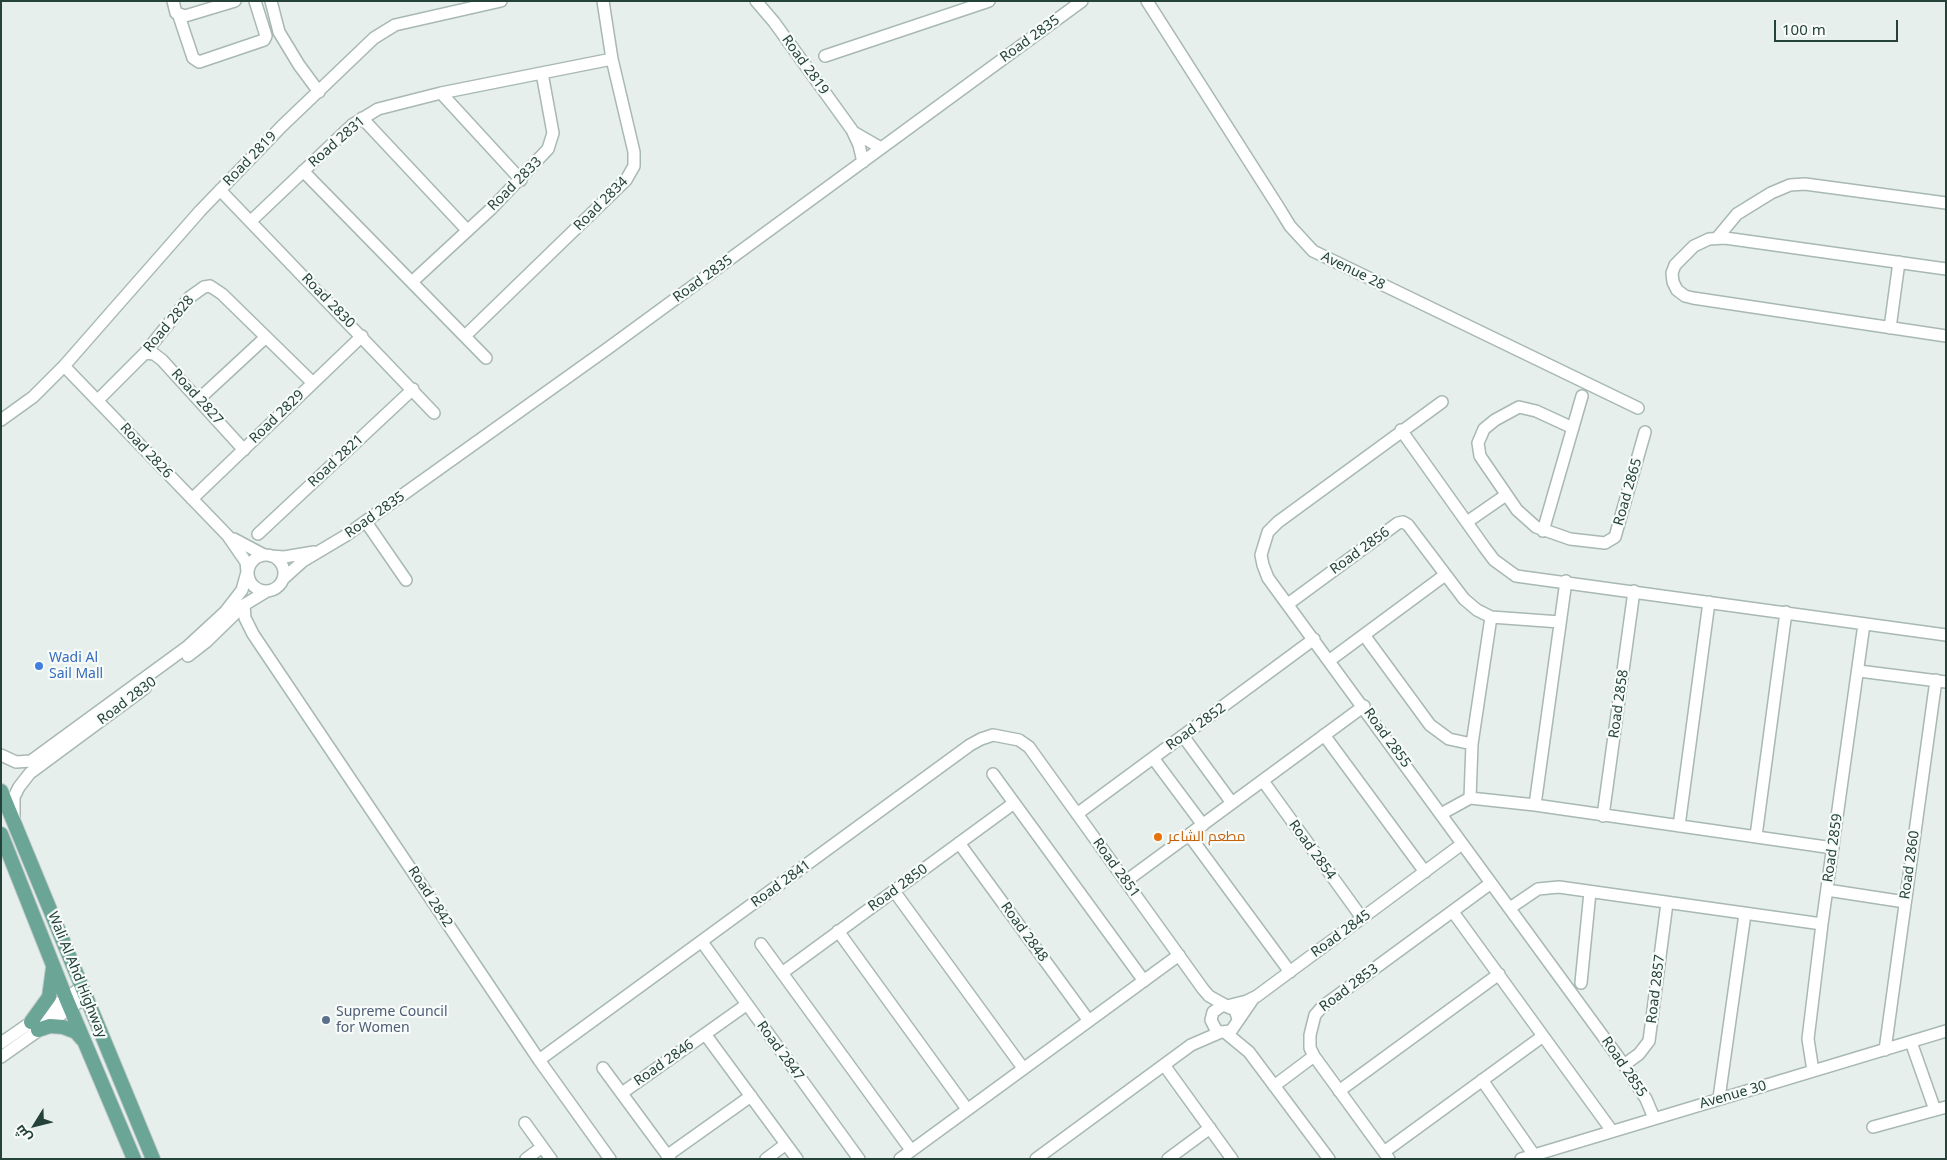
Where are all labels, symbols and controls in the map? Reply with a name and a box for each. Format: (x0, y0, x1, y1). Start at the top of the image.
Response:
scale bar (1777, 10, 1901, 42)
street label: Road 2835 (997, 12, 1063, 66)
text: 100 m (1782, 19, 1826, 39)
street label: Road 2819 (778, 32, 832, 98)
street label: Road 2831 (305, 113, 369, 171)
street label: Road 2819 (220, 128, 280, 190)
street label: Road 2833 (485, 154, 545, 214)
street label: Road 2834 (571, 174, 631, 234)
street label: Avenue 28 (1318, 248, 1388, 294)
street label: Road 2835 (670, 252, 736, 306)
street label: Road 2830 (298, 270, 358, 332)
street label: Road 2828 (140, 292, 198, 356)
street label: Road 2827 (168, 366, 226, 428)
street label: Road 2829 (246, 387, 308, 447)
street label: Road 2826 (116, 420, 176, 482)
street label: Road 2821 (305, 431, 367, 491)
street label: Road 2865 (1610, 456, 1646, 528)
street label: Road 2835 (342, 488, 408, 542)
street label: Road 2856 (1327, 524, 1393, 578)
place label: Wadi Al Sail Mall (49, 650, 103, 682)
marker: Wadi Al Sail Mall (33, 660, 45, 672)
street label: Road 2858 (1606, 669, 1632, 739)
street label: Road 2830 (94, 673, 160, 729)
street label: Road 2852 (1163, 700, 1229, 754)
street label: Road 2855 (1360, 705, 1414, 771)
street label: Road 2859 (1820, 813, 1846, 883)
street label: Road 2854 (1285, 817, 1339, 883)
place label: مطعم الشاعر (1168, 829, 1246, 845)
street label: Road 2860 (1897, 830, 1923, 900)
marker: مطعم الشاعر (1152, 831, 1164, 843)
street label: Road 2851 (1089, 835, 1143, 901)
street label: Road 2841 (748, 857, 814, 911)
street label: Road 2850 (865, 861, 931, 915)
street label: Road 2842 (404, 863, 456, 931)
street label: Road 2848 (997, 899, 1051, 965)
street label: Road 2845 (1308, 907, 1374, 961)
street label: Wali Al Ahd Highway (44, 909, 110, 1041)
street label: Road 2857 (1643, 954, 1669, 1024)
street label: Road 2853 (1316, 960, 1382, 1016)
place label: Supreme Council for Women (336, 1004, 448, 1036)
marker: Supreme Council for Women (320, 1014, 332, 1026)
street label: Road 2847 (753, 1018, 807, 1084)
street label: Road 2855 (1598, 1034, 1650, 1100)
street label: Road 2846 (631, 1036, 697, 1090)
street label: Avenue 30 (1698, 1077, 1768, 1113)
north arrow (10, 1100, 60, 1150)
text: ش (9, 1121, 35, 1147)

